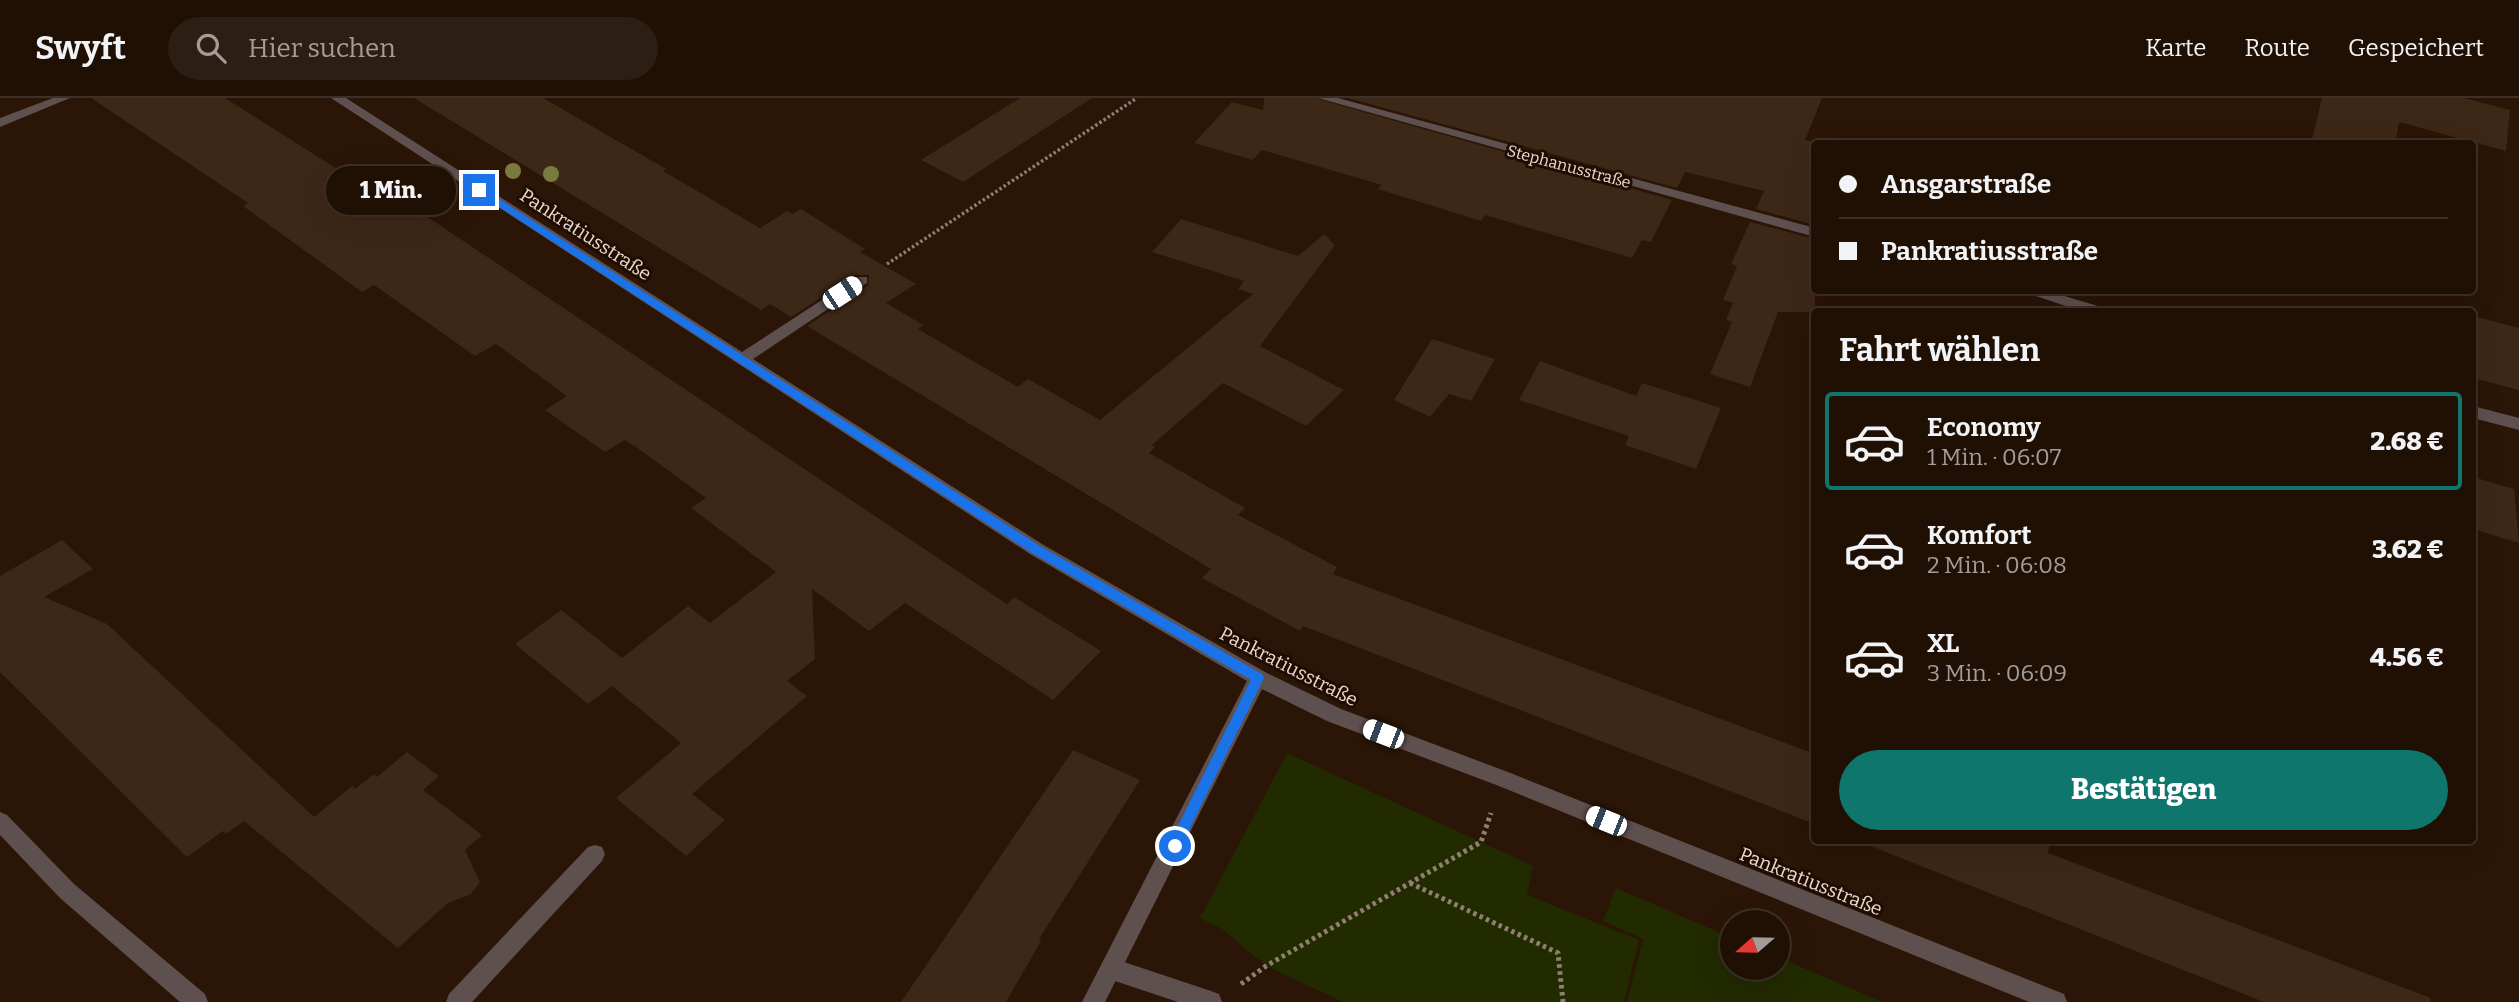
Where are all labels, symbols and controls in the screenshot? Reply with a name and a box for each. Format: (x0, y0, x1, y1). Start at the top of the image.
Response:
search box (168, 17, 658, 80)
text: Swyft (35, 28, 126, 68)
icon: search (192, 29, 230, 67)
text: Hier suchen (248, 33, 396, 64)
text: Karte (2145, 34, 2207, 62)
text: Route (2245, 34, 2310, 62)
text: Gespeichert (2348, 34, 2484, 62)
street label: Stephanusstraße (1505, 141, 1633, 192)
callout: 1 Min. (325, 166, 454, 214)
text: Ansgarstraße (1881, 169, 2051, 200)
route end (463, 174, 495, 206)
text: 1 Min. (360, 176, 422, 204)
street label: Pankratiusstraße (516, 183, 656, 285)
text: Pankratiusstraße (1881, 236, 2098, 267)
car (819, 273, 866, 313)
text: Fahrt wählen (1839, 331, 2040, 369)
icon: car (1843, 410, 1906, 473)
text: Economy (1927, 412, 2041, 443)
text: 2.68 € (2370, 426, 2444, 457)
text: 1 Min. · 06:07 (1927, 443, 2061, 471)
icon: car (1843, 518, 1906, 581)
text: Komfort (1927, 520, 2032, 551)
text: 3.62 € (2372, 534, 2444, 565)
text: 2 Min. · 06:08 (1927, 551, 2067, 579)
street label: Pankratiusstraße (1216, 622, 1362, 711)
icon: car (1843, 626, 1906, 689)
text: XL (1927, 628, 1959, 659)
text: 4.56 € (2370, 642, 2444, 673)
text: 3 Min. · 06:09 (1927, 659, 2067, 687)
car (1360, 717, 1407, 751)
button: Bestätigen (1839, 750, 2448, 830)
car (1583, 803, 1630, 839)
route start (1159, 830, 1191, 862)
street label: Pankratiusstraße (1736, 842, 1886, 921)
north arrow (1720, 910, 1790, 980)
map controls (1720, 910, 1790, 980)

